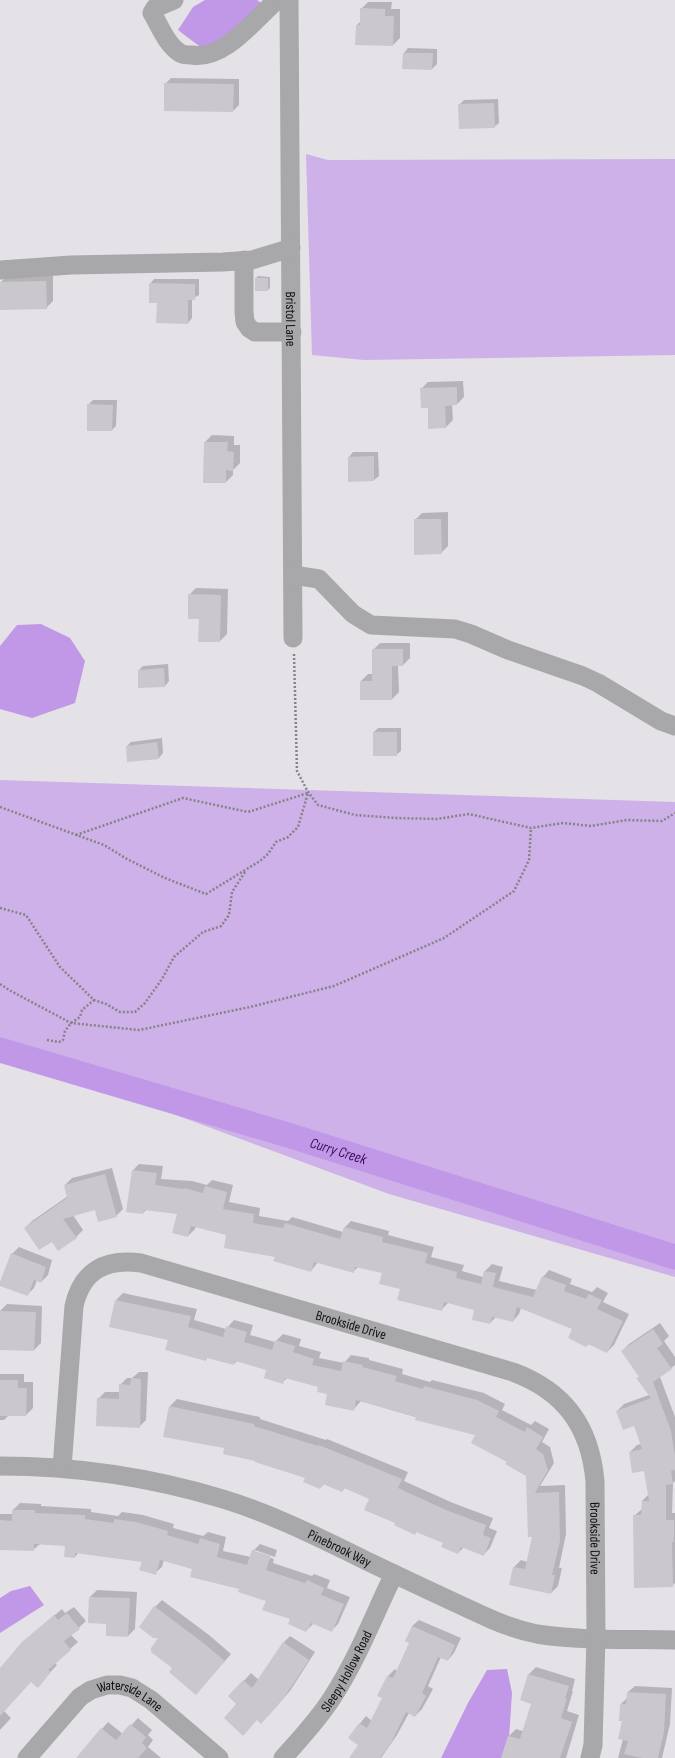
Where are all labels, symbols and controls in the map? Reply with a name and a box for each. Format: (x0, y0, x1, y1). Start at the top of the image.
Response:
street label: Bristol Lane (282, 291, 299, 347)
water label: Curry Creek (307, 1134, 369, 1169)
street label: Brookside Drive (314, 1307, 388, 1343)
street label: Brookside Drive (586, 1502, 604, 1575)
street label: Pinebrook Way (305, 1526, 375, 1571)
street label: Sleepy Hollow Road (317, 1628, 376, 1715)
street label: Waterside Lane (95, 1677, 166, 1715)

